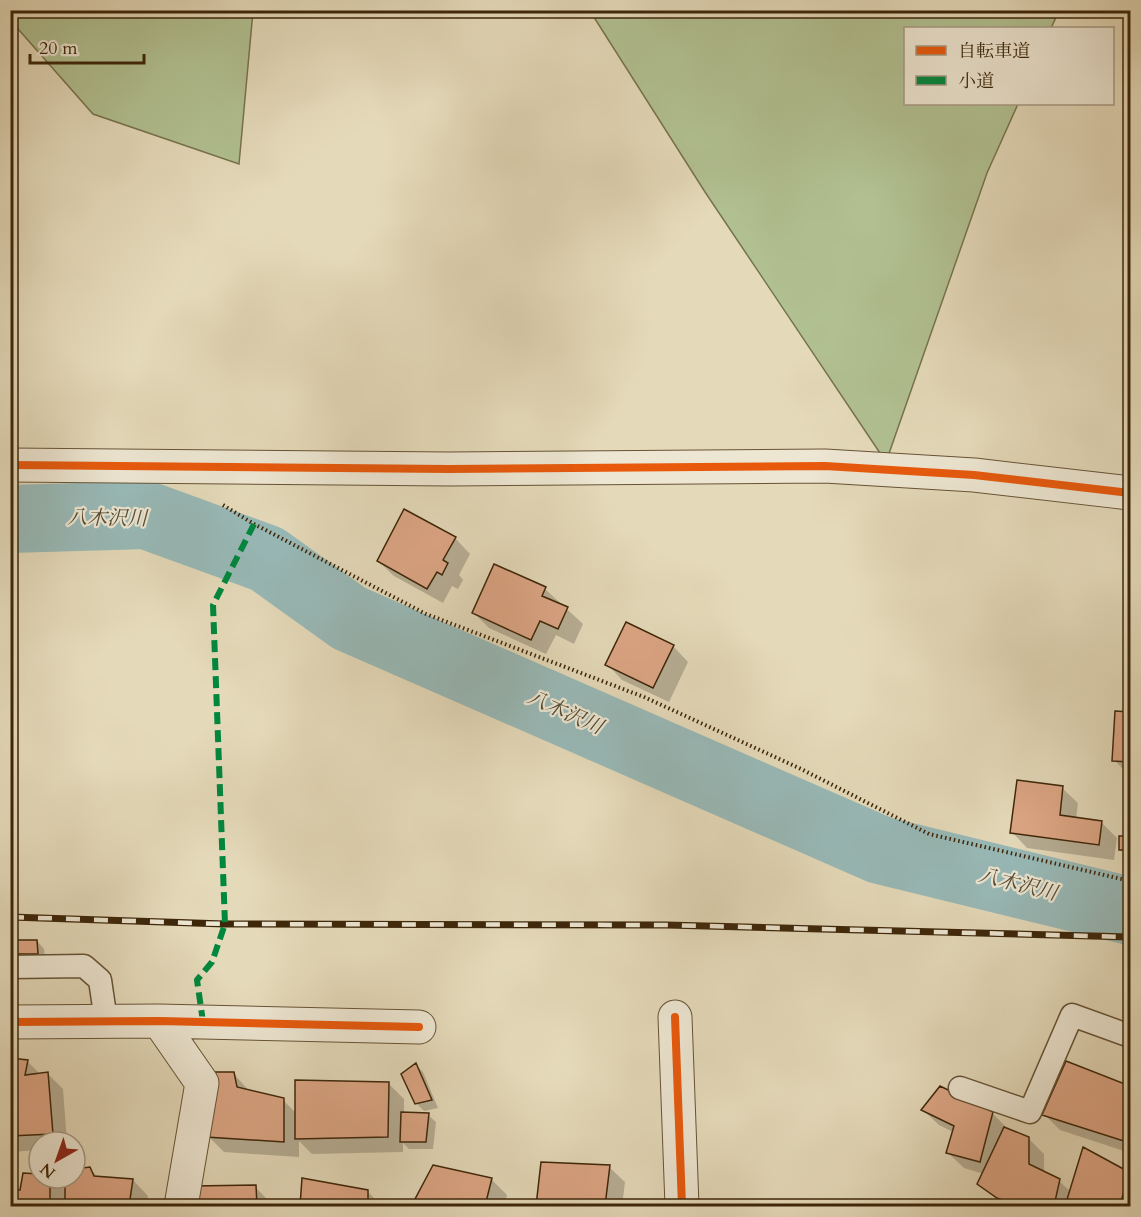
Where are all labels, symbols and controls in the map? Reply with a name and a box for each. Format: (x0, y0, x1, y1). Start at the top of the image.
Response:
scale bar (30, 27, 144, 65)
legend (904, 27, 1114, 105)
text: 20 m (39, 36, 78, 61)
text: 自転車道 (958, 39, 1030, 64)
text: 小道 (958, 69, 994, 94)
water label: 八木沢川 (67, 504, 149, 532)
water label: 八木沢川 (523, 683, 609, 741)
water label: 八木沢川 (976, 861, 1062, 907)
north arrow (27, 1130, 87, 1190)
text: N (36, 1158, 60, 1184)

